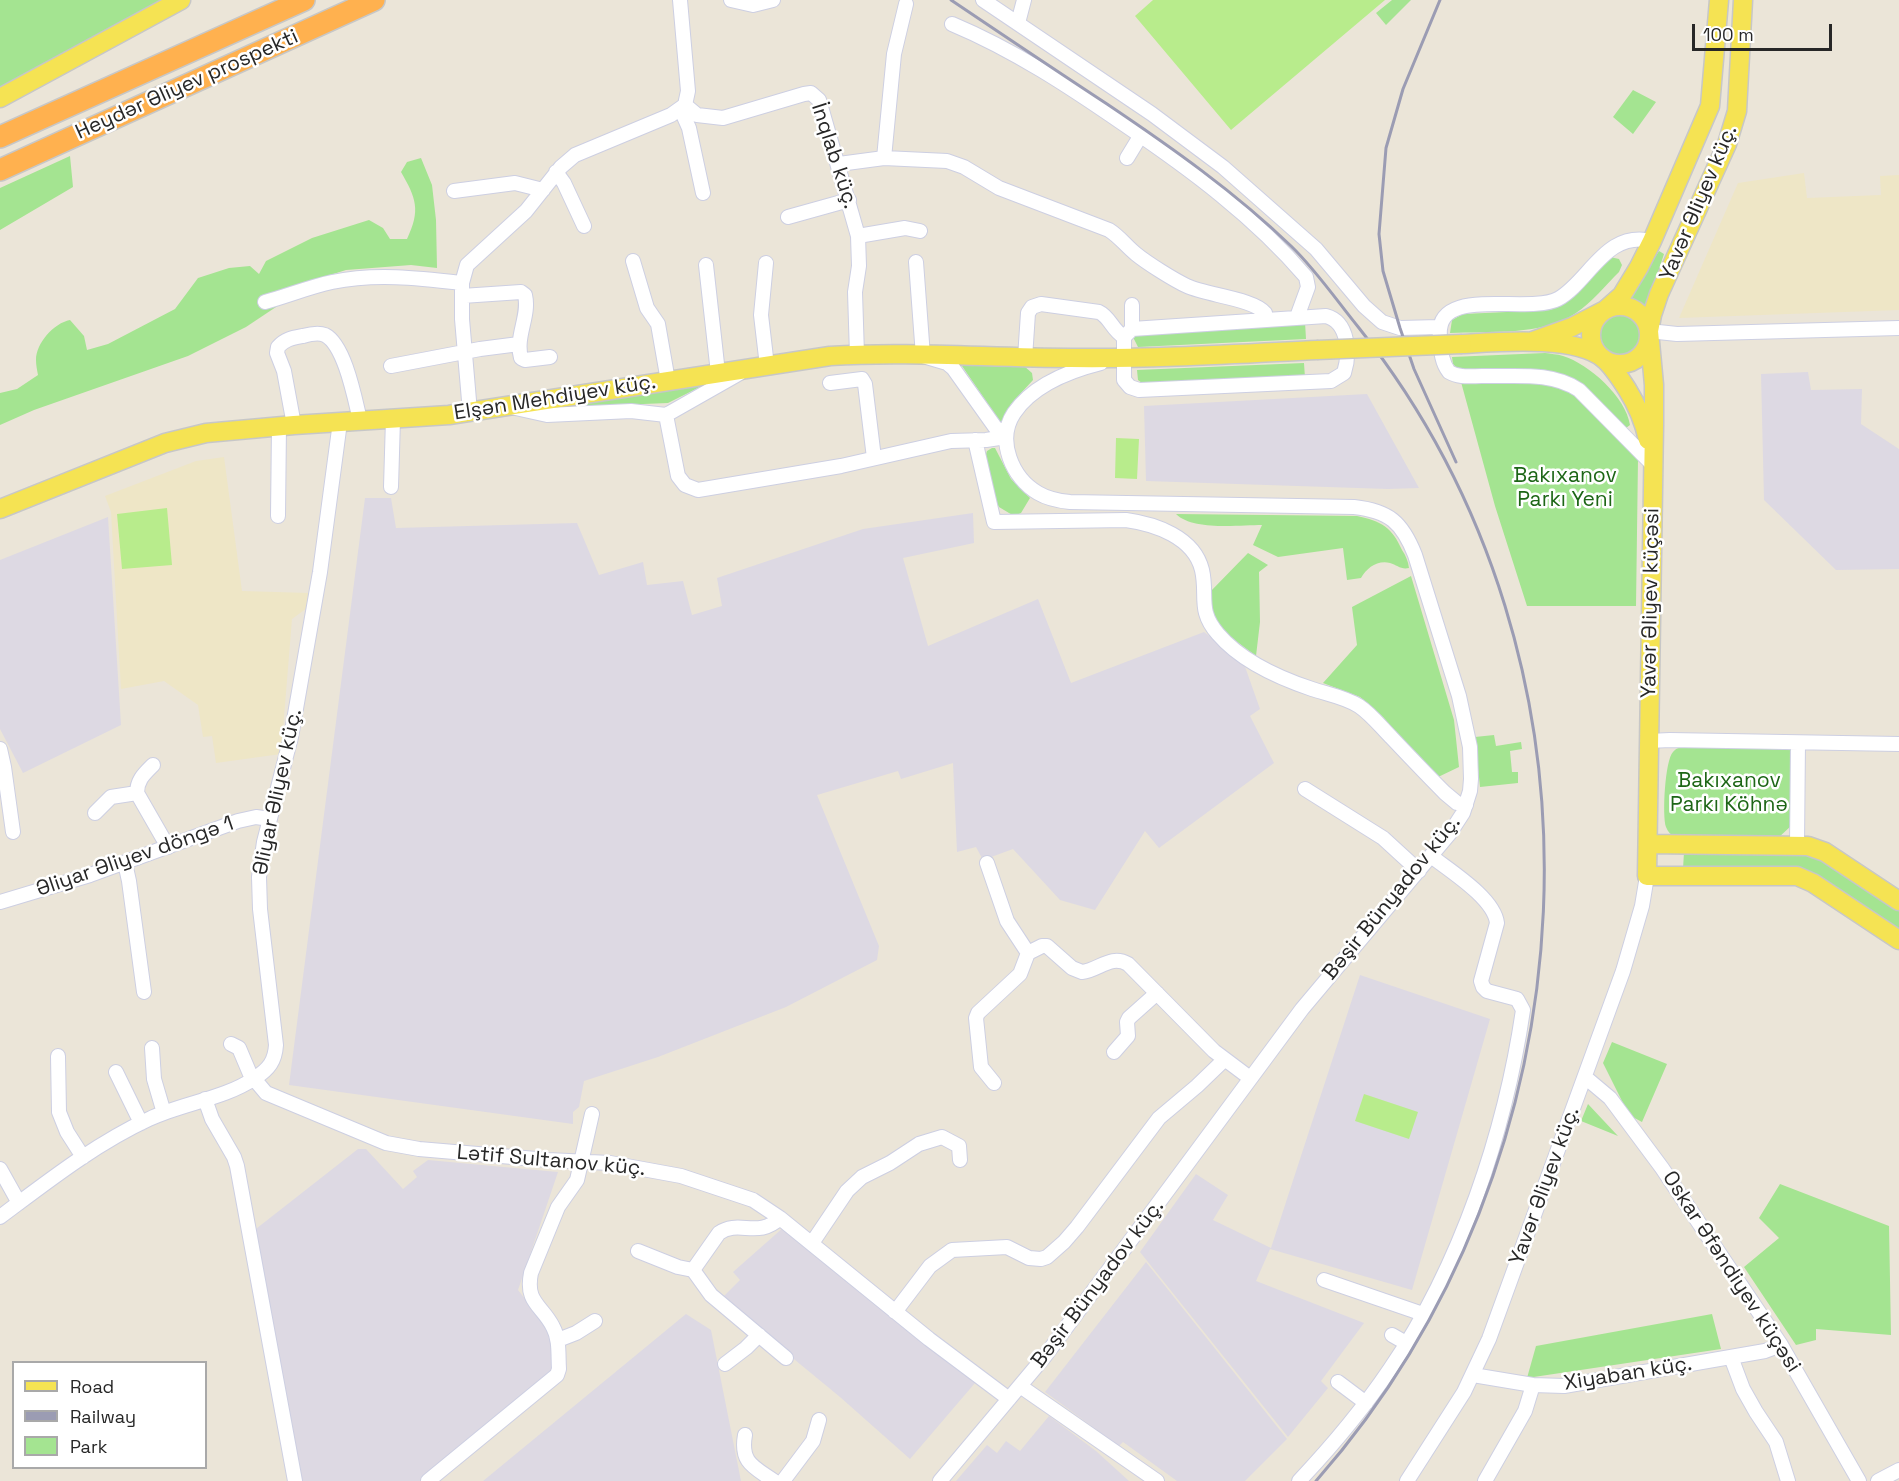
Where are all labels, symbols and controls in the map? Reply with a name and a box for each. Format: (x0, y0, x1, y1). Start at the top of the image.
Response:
scale bar (1695, 12, 1834, 50)
text: 100 m (1703, 23, 1754, 46)
street label: Heydər Əliyev prospekti (72, 24, 302, 146)
street label: İnqlab küç. (805, 100, 863, 212)
street label: Yavər Əliyev küç. (1655, 121, 1743, 285)
street label: Elşən Mehdiyev küç. (452, 370, 658, 426)
park label: Bakıxanov Parkı Yeni (1513, 463, 1617, 513)
street label: Yavər Əliyev küçəsi (1637, 508, 1665, 698)
street label: Əliyar Əliyev küç. (248, 706, 308, 878)
park label: Bakıxanov Parkı Köhnə (1670, 768, 1788, 818)
street label: Əliyar Əliyev döngə 1 (33, 811, 237, 903)
street label: Bəşir Bünyadov küç. (1318, 811, 1466, 985)
street label: Yavər Əliyev küç. (1505, 1103, 1585, 1269)
street label: Lətif Sultanov küç. (456, 1140, 646, 1182)
street label: Oskar Əfəndiyev küçəsi (1656, 1167, 1806, 1377)
street label: Bəşir Bünyadov küç. (1026, 1195, 1170, 1373)
street label: Xiyaban küç. (1562, 1351, 1694, 1397)
legend (12, 1361, 207, 1469)
text: Road (70, 1375, 114, 1398)
text: Railway (70, 1405, 136, 1428)
text: Park (70, 1435, 107, 1458)

